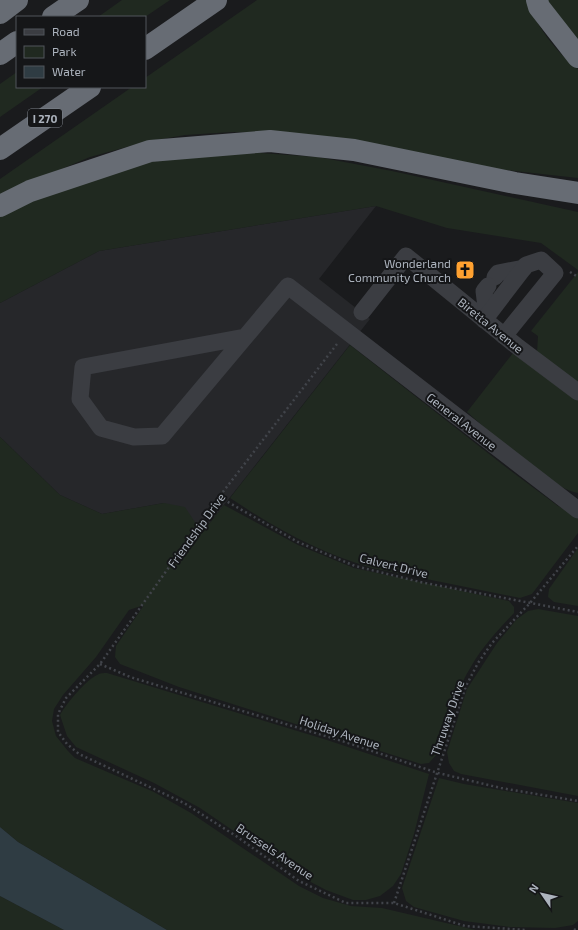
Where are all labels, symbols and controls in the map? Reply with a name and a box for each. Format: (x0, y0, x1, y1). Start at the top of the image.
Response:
legend (16, 16, 146, 88)
text: Road (52, 24, 80, 38)
text: Park (52, 44, 77, 58)
text: Water (52, 64, 86, 78)
road number: I 270 (28, 109, 62, 127)
place label: Wonderland Community Church (348, 256, 451, 284)
church icon: Wonderland Community Church (454, 259, 476, 281)
street label: Biretta Avenue (456, 294, 526, 356)
street label: General Avenue (424, 389, 500, 453)
street label: Friendship Drive (164, 490, 228, 570)
street label: Calvert Drive (358, 550, 430, 580)
street label: Thruway Drive (427, 678, 467, 758)
street label: Holiday Avenue (298, 712, 382, 752)
street label: Brussels Avenue (234, 820, 316, 882)
north arrow (522, 874, 562, 914)
text: N (526, 881, 541, 895)

